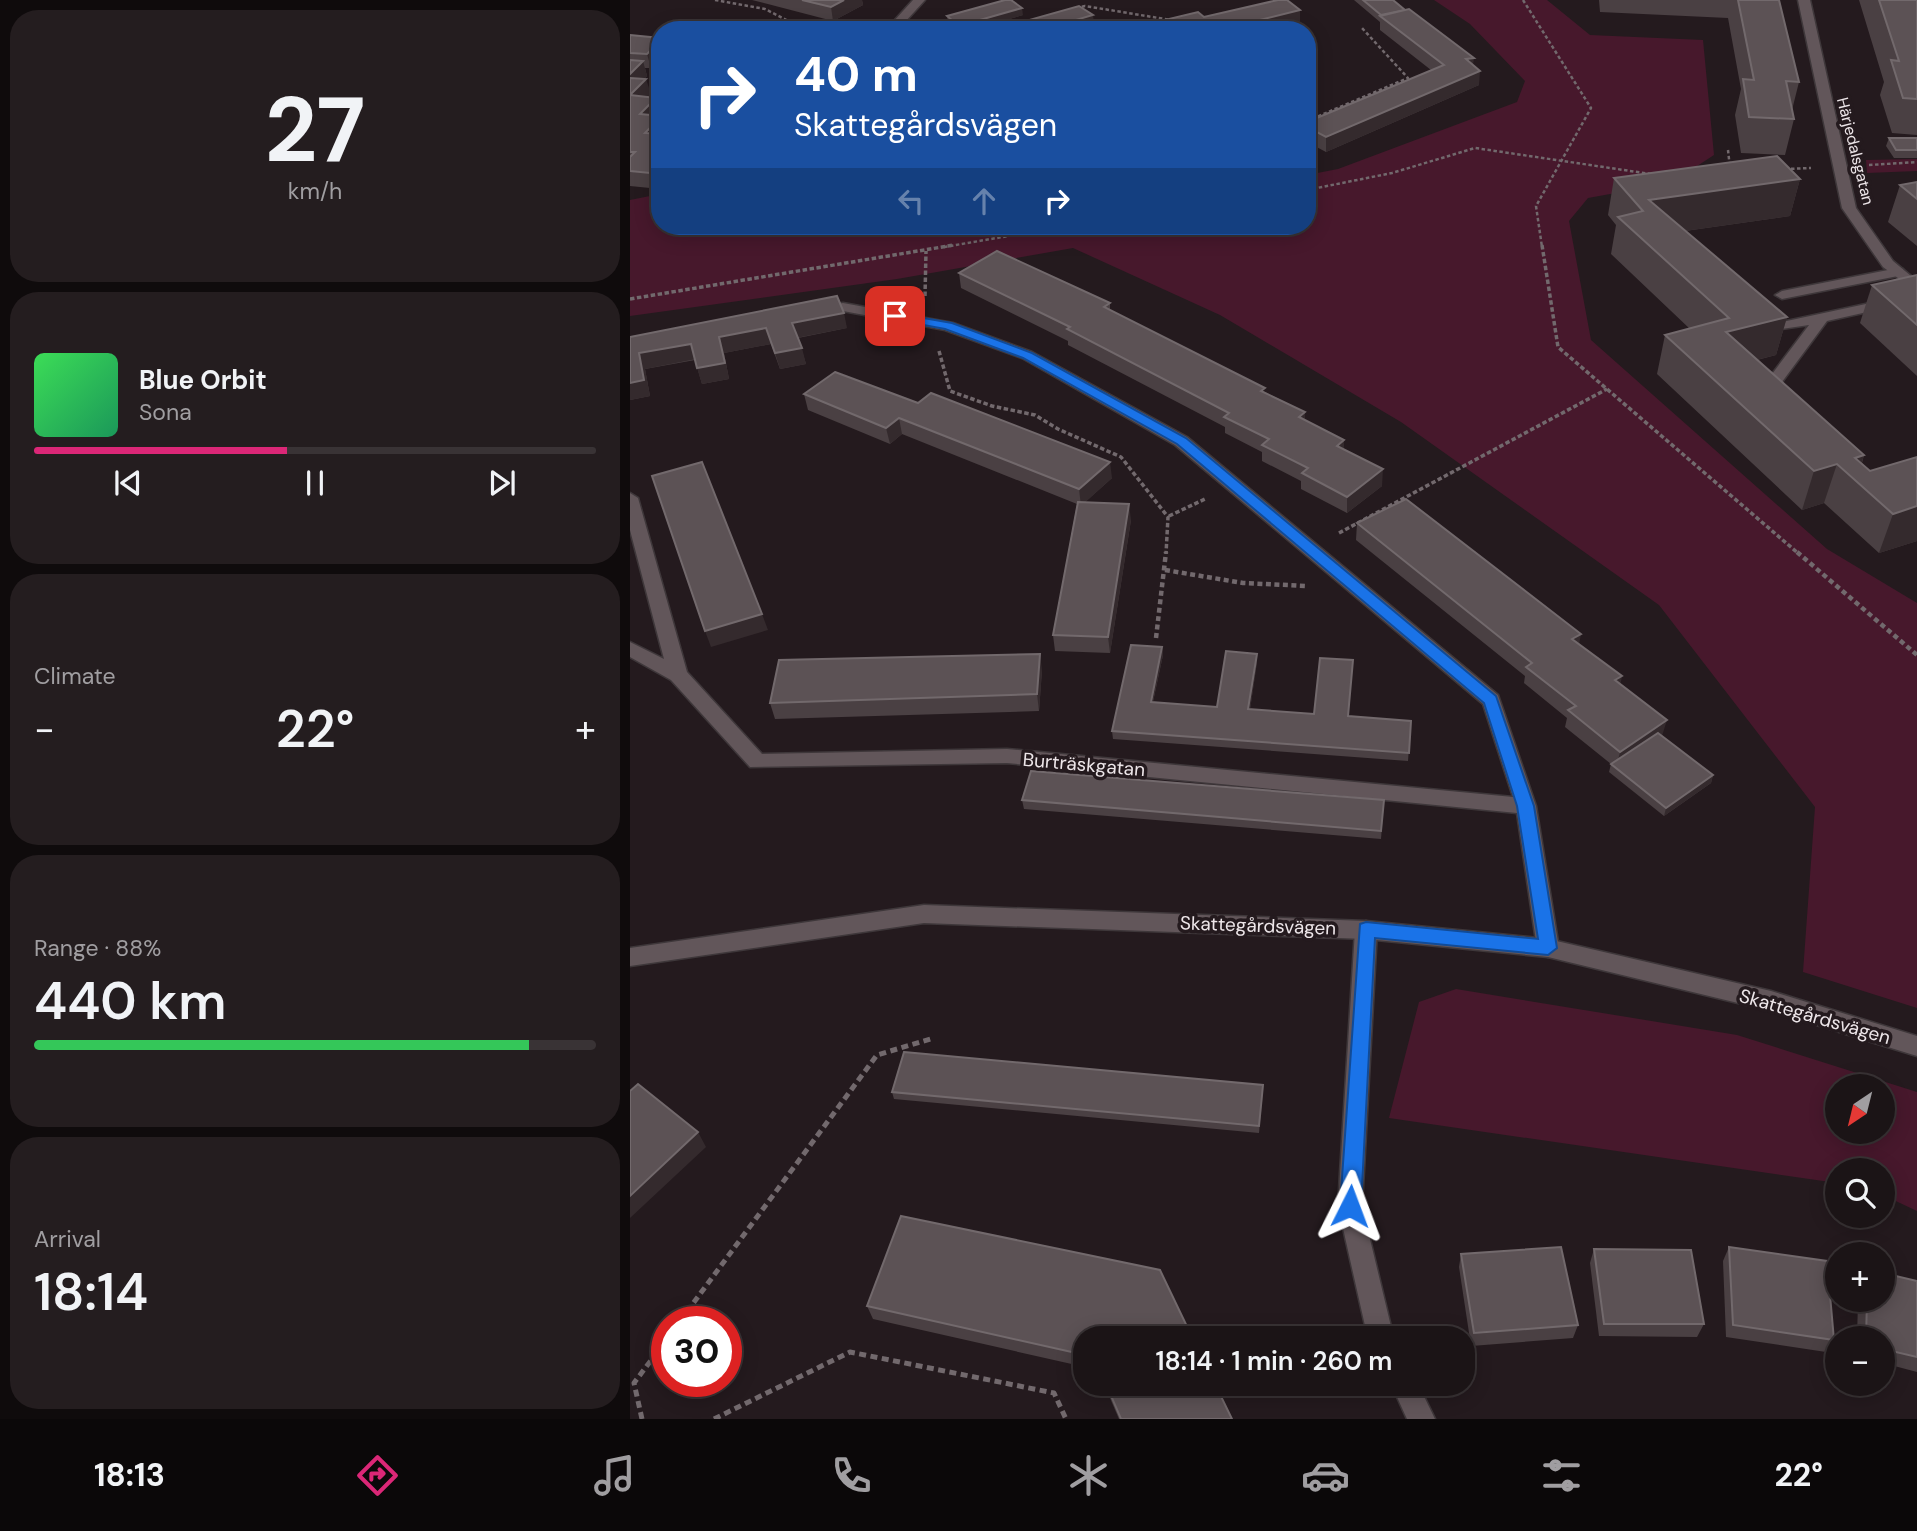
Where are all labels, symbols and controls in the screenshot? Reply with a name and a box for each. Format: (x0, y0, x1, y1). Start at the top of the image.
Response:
text: 40 m (794, 42, 918, 106)
icon: right (679, 49, 770, 140)
text: 27 (265, 71, 365, 189)
street label: Härjedalsgatan (1832, 95, 1879, 207)
text: Skattegårdsvägen (794, 104, 1057, 146)
text: km/h (288, 176, 342, 206)
icon: left (892, 182, 930, 220)
icon: ahead (965, 182, 1003, 220)
icon: right (1038, 182, 1076, 220)
pin (865, 286, 925, 346)
icon: arrive (876, 297, 914, 335)
text: Blue Orbit (139, 363, 267, 397)
text: Sona (139, 397, 192, 427)
icon: previous (109, 464, 147, 502)
icon: pause (296, 464, 334, 502)
icon: next (483, 464, 521, 502)
text: Climate (34, 661, 116, 691)
text: 22° (276, 695, 354, 763)
text: − (34, 704, 55, 754)
text: + (575, 704, 596, 754)
street label: Burträskgatan (1022, 747, 1146, 782)
street label: Skattegårdsvägen (1179, 910, 1337, 941)
text: Range · 88% (34, 933, 161, 963)
text: 440 km (34, 967, 226, 1035)
street label: Skattegårdsvägen (1736, 983, 1893, 1050)
north arrow (1825, 1074, 1895, 1144)
map controls (1825, 1074, 1895, 1396)
button: search (1825, 1158, 1895, 1228)
position arrow (1313, 1169, 1387, 1243)
text: Arrival (34, 1224, 101, 1254)
button: + (1825, 1242, 1895, 1312)
text: 18:14 (34, 1258, 148, 1326)
speed limit sign: 30 (651, 1306, 742, 1397)
button: − (1825, 1326, 1895, 1396)
text: 18:14 · 1 min · 260 m (1156, 1344, 1392, 1378)
icon: directions (353, 1451, 402, 1500)
icon: music (590, 1451, 639, 1500)
icon: phone (827, 1451, 876, 1500)
icon: climate (1064, 1451, 1113, 1500)
icon: car (1301, 1451, 1350, 1500)
icon: filters (1537, 1451, 1586, 1500)
text: 18:13 (94, 1454, 165, 1496)
text: 22° (1774, 1454, 1823, 1496)

